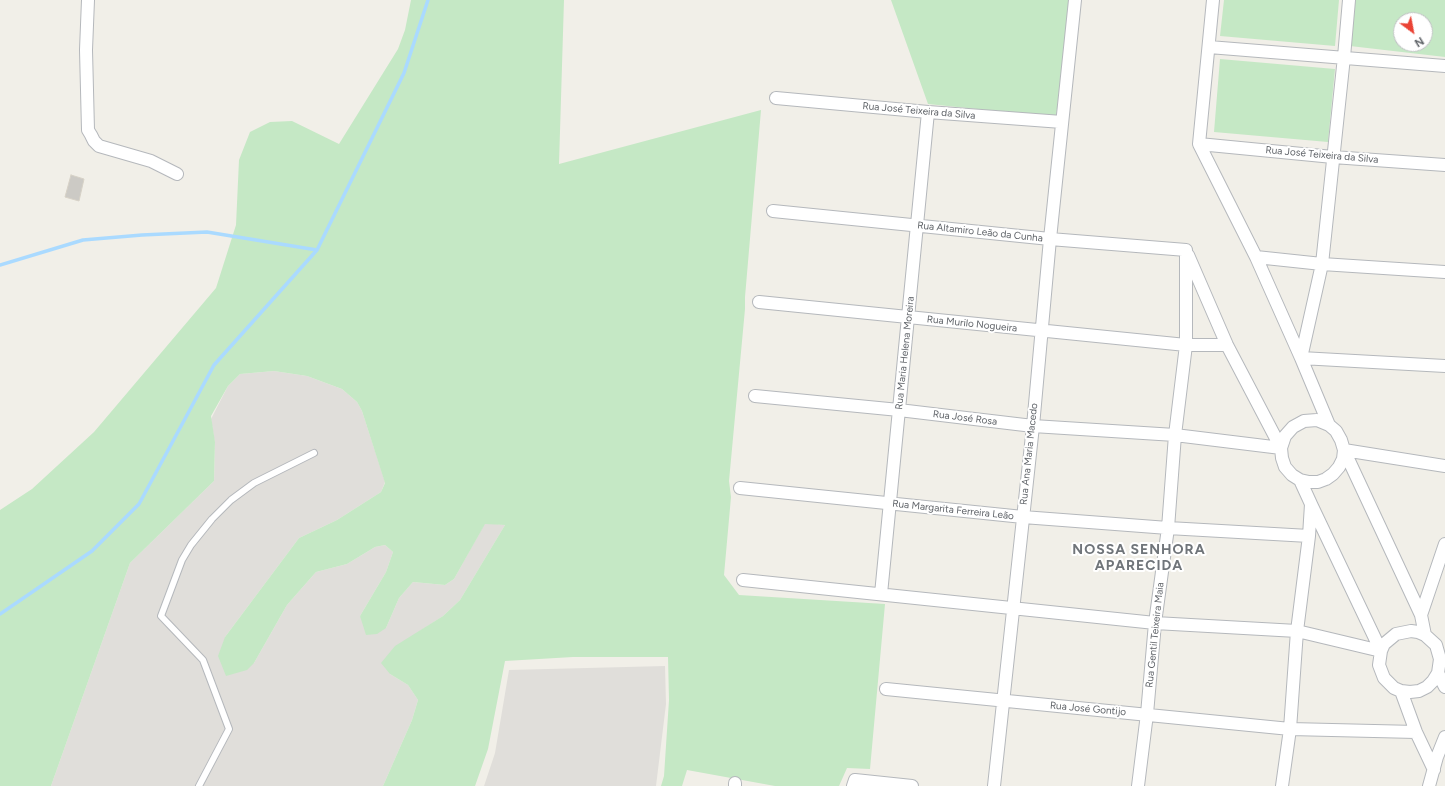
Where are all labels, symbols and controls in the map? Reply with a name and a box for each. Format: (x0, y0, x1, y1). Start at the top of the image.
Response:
north arrow (1393, 12, 1433, 52)
text: N (1412, 34, 1426, 50)
street label: Rua José Teixeira da Silva (862, 100, 976, 122)
street label: Rua José Teixeira da Silva (1265, 144, 1379, 166)
street label: Rua Altamiro Leão da Cunha (917, 219, 1043, 245)
street label: Rua Maria Helena Moreira (893, 296, 917, 410)
street label: Rua Murilo Nogueira (926, 313, 1018, 335)
street label: Rua Ana Maria Macedo (1018, 403, 1040, 505)
street label: Rua José Rosa (932, 408, 998, 428)
street label: Rua Margarita Ferreira Leão (892, 498, 1014, 522)
district label: NOSSA SENHORA APARECIDA (1072, 542, 1206, 574)
street label: Rua Gentil Teixeira Maia (1143, 582, 1167, 688)
street label: Rua José Gontijo (1049, 700, 1127, 718)

